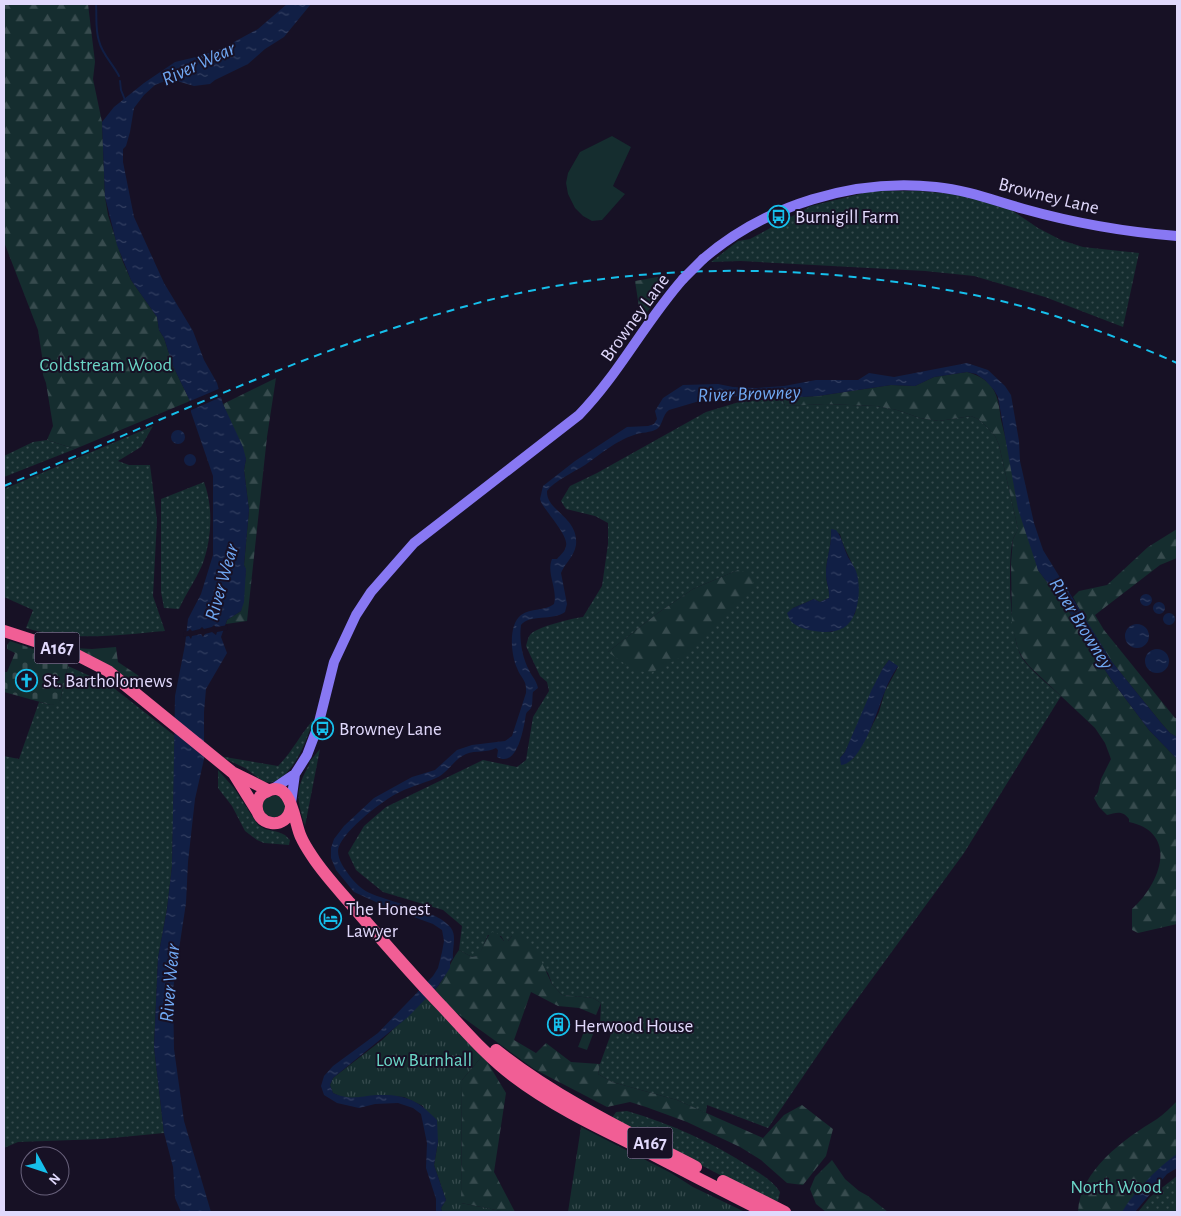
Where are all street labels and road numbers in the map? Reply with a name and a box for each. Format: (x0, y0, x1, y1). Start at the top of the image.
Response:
street label: Browney Lane (996, 175, 1101, 218)
street label: Browney Lane (597, 271, 673, 365)
road number: A167 (34, 632, 80, 664)
road number: A167 (628, 1128, 672, 1158)

